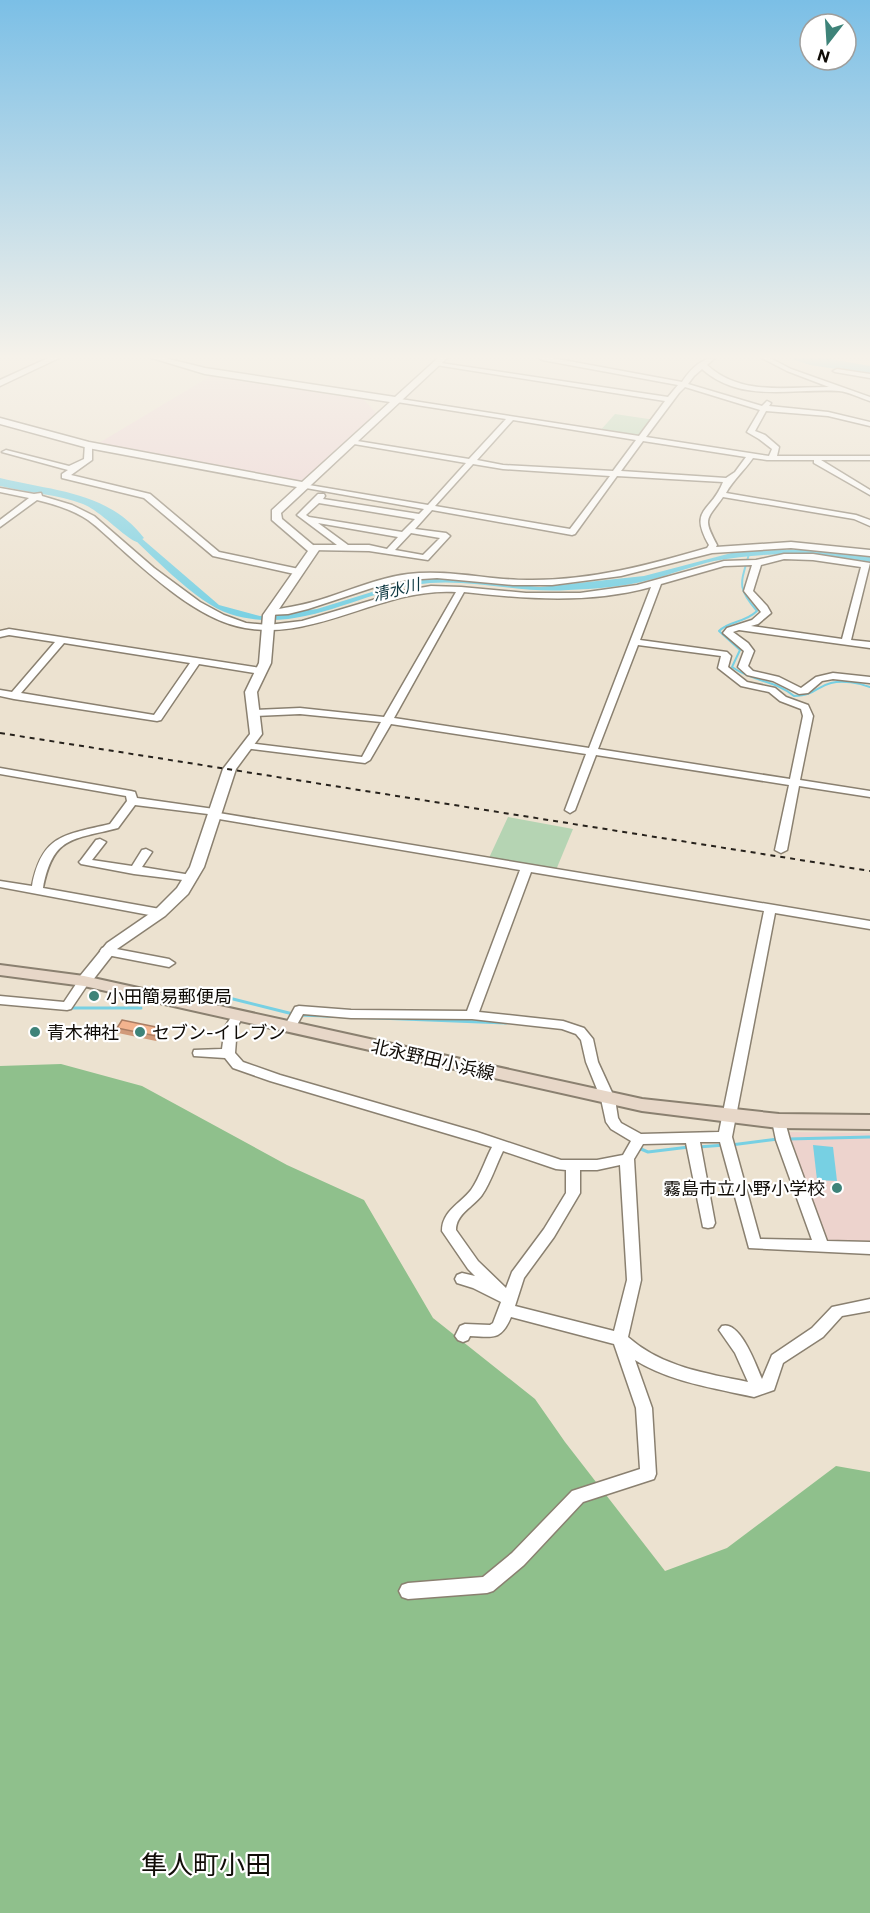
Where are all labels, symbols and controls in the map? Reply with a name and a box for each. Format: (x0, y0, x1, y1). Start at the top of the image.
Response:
north arrow (798, 12, 858, 72)
text: N (815, 46, 832, 68)
water label: 清水川 (370, 573, 424, 604)
place label: 小田簡易郵便局 (106, 985, 232, 1007)
marker: 小田簡易郵便局 (87, 989, 101, 1003)
place label: 青木神社 (47, 1021, 119, 1043)
place label: セブン-イレブン (152, 1021, 286, 1043)
marker: 青木神社 (28, 1025, 42, 1039)
marker: セブン-イレブン (133, 1025, 147, 1039)
street label: 北永野田小浜線 (369, 1034, 497, 1084)
place label: 霧島市立小野小学校 (663, 1177, 825, 1199)
marker: 霧島市立小野小学校 (830, 1181, 844, 1195)
district label: 隼人町小田 (141, 1848, 271, 1879)

